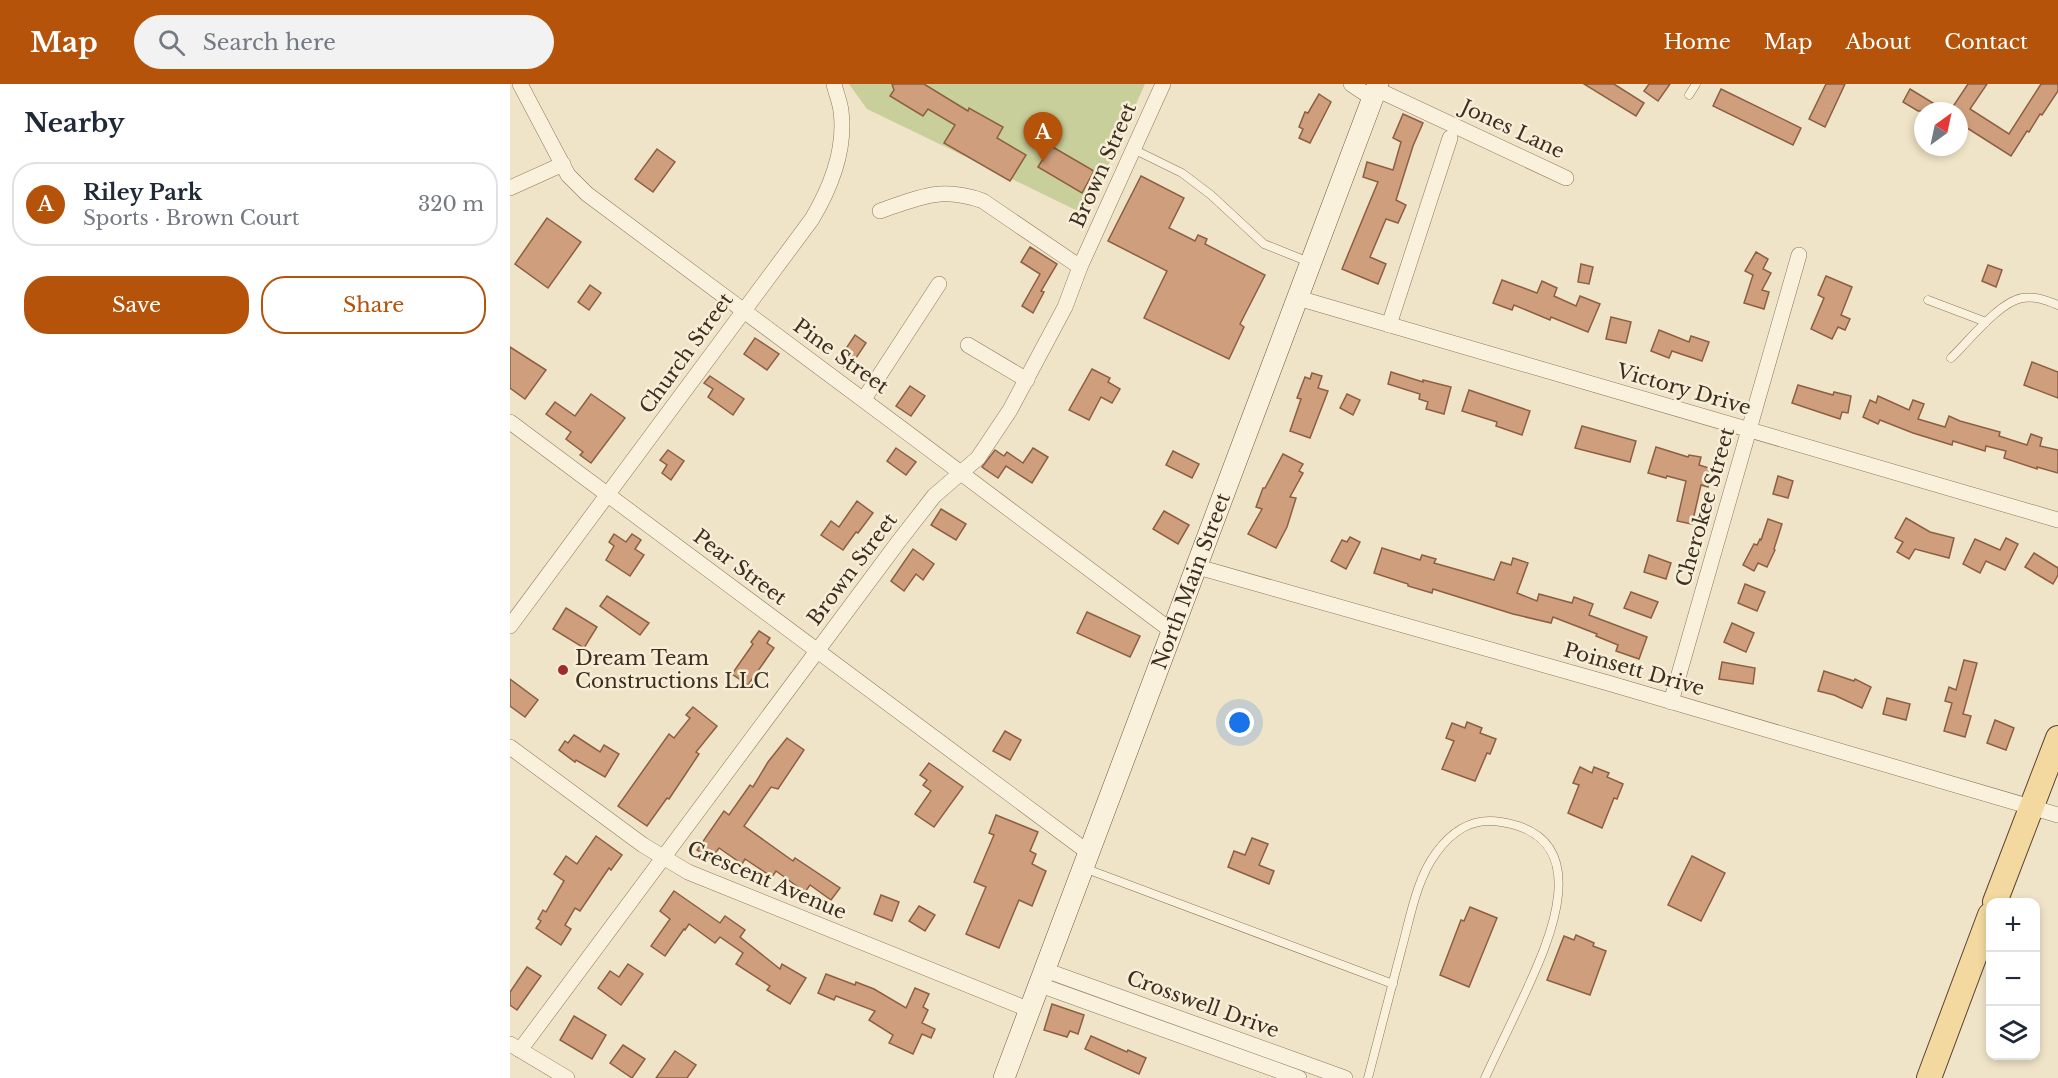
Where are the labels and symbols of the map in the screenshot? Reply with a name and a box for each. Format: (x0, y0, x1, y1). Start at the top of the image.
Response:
street label: Jones Lane (1455, 93, 1569, 163)
street label: Brown Street (1065, 98, 1141, 231)
north arrow (1914, 102, 1968, 156)
pin: A (1024, 112, 1062, 162)
street label: Church Street (634, 288, 738, 418)
street label: Pine Street (789, 313, 894, 399)
street label: Victory Drive (1613, 358, 1754, 420)
street label: Cherokee Street (1671, 424, 1739, 589)
street label: North Main Street (1147, 489, 1235, 673)
street label: Brown Street (802, 508, 902, 630)
street label: Pear Street (689, 524, 792, 610)
street label: Poinsett Drive (1561, 637, 1707, 701)
place label: Dream Team Constructions LLC (575, 646, 769, 693)
marker: Dream Team Constructions LLC (556, 663, 570, 677)
your location (1225, 708, 1254, 737)
street label: Crescent Avenue (684, 836, 850, 924)
street label: Crosswell Drive (1123, 965, 1283, 1043)

